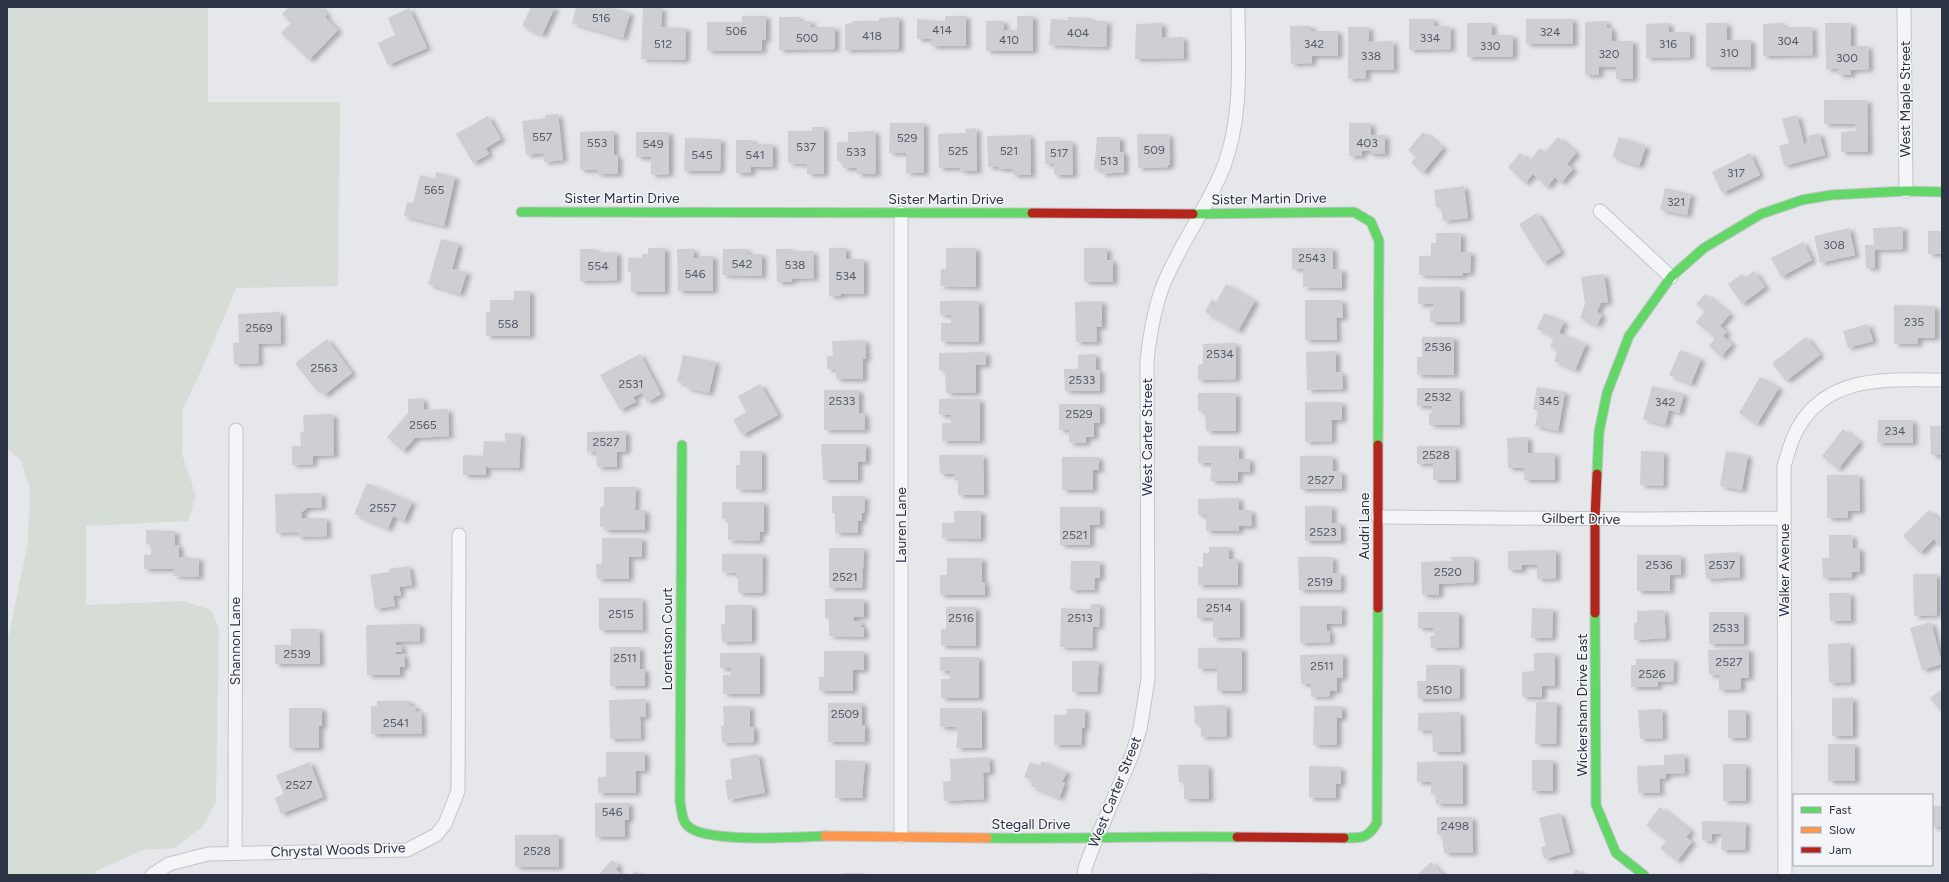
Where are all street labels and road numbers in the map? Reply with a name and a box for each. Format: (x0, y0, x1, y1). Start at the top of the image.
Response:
street label: West Maple Street (1897, 41, 1914, 157)
street label: Sister Martin Drive (1211, 189, 1327, 209)
street label: Sister Martin Drive (564, 190, 680, 207)
street label: Sister Martin Drive (888, 191, 1004, 208)
street label: West Carter Street (1139, 378, 1156, 496)
street label: Lauren Lane (893, 487, 910, 563)
street label: Audri Lane (1356, 492, 1373, 559)
street label: Gilbert Drive (1542, 510, 1621, 528)
street label: Walker Avenue (1776, 523, 1793, 616)
street label: Lorentson Court (659, 588, 676, 690)
street label: Shannon Lane (227, 596, 244, 685)
street label: Wickersham Drive East (1574, 633, 1591, 777)
street label: West Carter Street (1085, 734, 1145, 850)
street label: Stegall Drive (992, 816, 1071, 833)
street label: Chrystal Woods Drive (270, 839, 406, 861)

